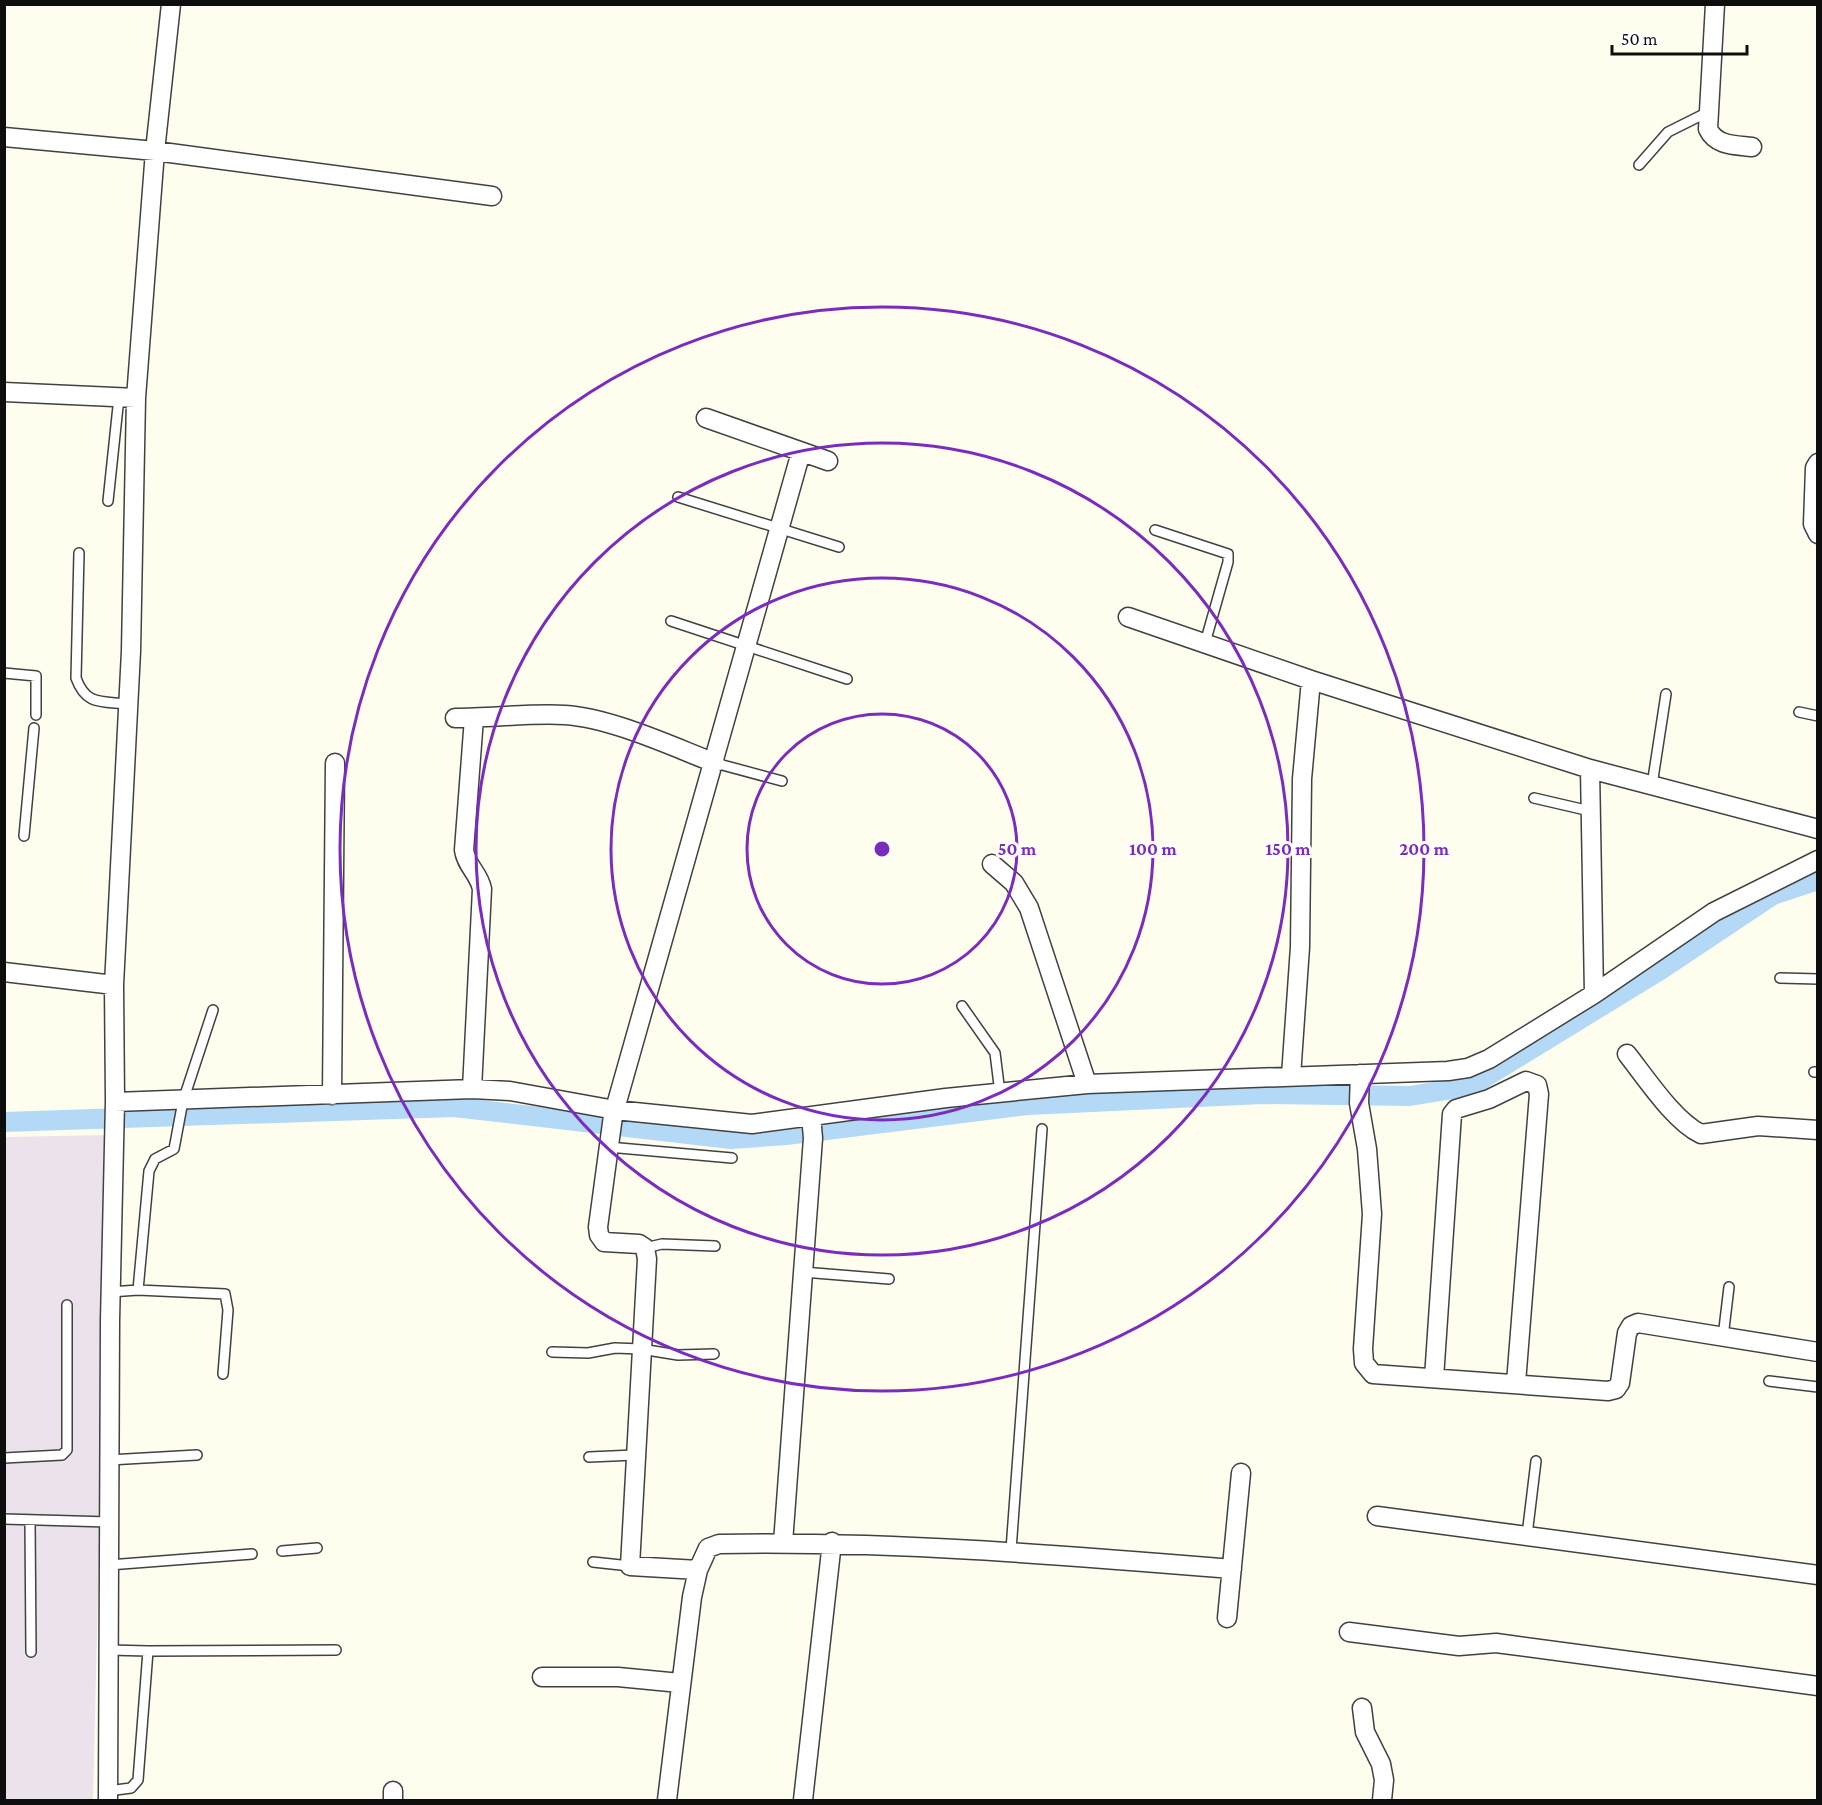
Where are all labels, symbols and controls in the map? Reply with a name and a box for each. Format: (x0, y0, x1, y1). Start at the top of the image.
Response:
scale bar (1612, 18, 1747, 56)
text: 50 m (1621, 29, 1658, 49)
centre of rings (872, 839, 892, 859)
text: 50 m (998, 839, 1037, 859)
text: 100 m (1129, 839, 1177, 859)
text: 150 m (1265, 839, 1311, 859)
text: 200 m (1399, 839, 1450, 859)

